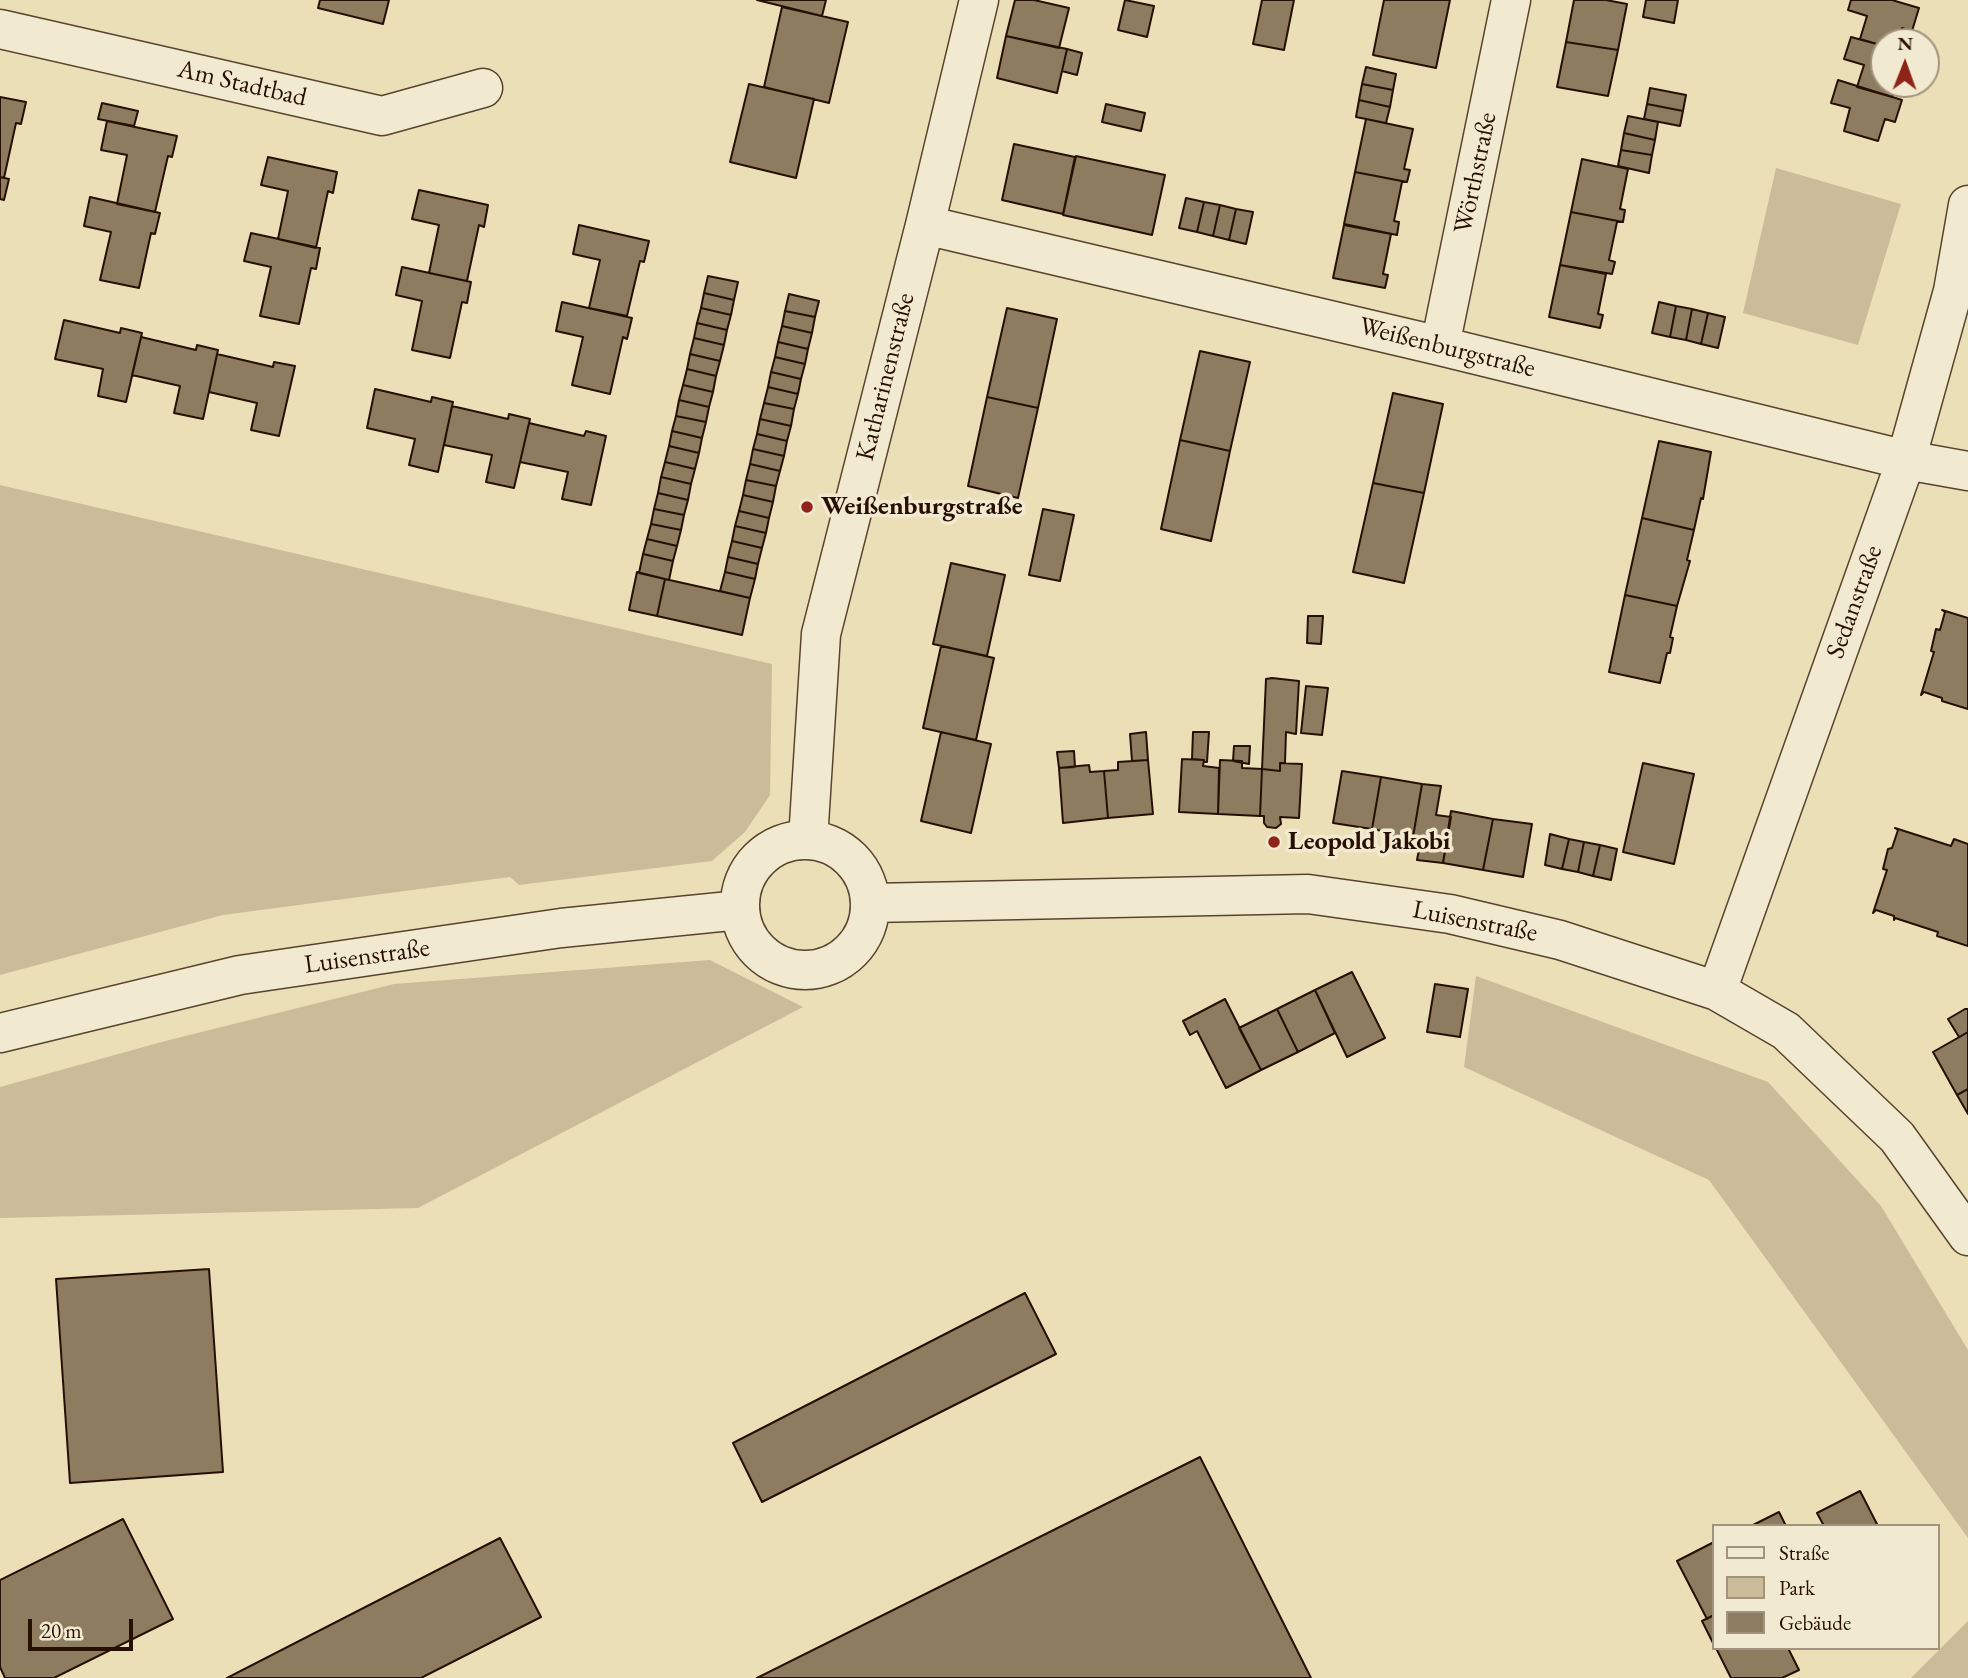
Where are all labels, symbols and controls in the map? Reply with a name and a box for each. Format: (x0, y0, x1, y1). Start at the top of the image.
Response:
north arrow (1870, 28, 1940, 98)
text: N (1897, 31, 1913, 56)
street label: Am Stadtbad (174, 54, 310, 114)
street label: Wörthstraße (1448, 110, 1504, 236)
street label: Katharinenstraße (850, 290, 922, 464)
street label: Weißenburgstraße (1356, 311, 1538, 385)
place label: Weißenburgstraße (821, 491, 1023, 523)
marker: Weißenburgstraße (799, 499, 815, 515)
street label: Sedanstraße (1820, 541, 1890, 663)
place label: Leopold Jakobi (1288, 826, 1451, 858)
marker: Leopold Jakobi (1266, 834, 1282, 850)
street label: Luisenstraße (1410, 895, 1540, 949)
street label: Luisenstraße (302, 933, 432, 981)
legend (1713, 1524, 1940, 1650)
text: Straße (1779, 1539, 1830, 1566)
text: Park (1779, 1574, 1815, 1601)
scale bar (32, 1604, 136, 1648)
text: Gebäude (1779, 1609, 1851, 1636)
text: 20 m (41, 1617, 82, 1644)

